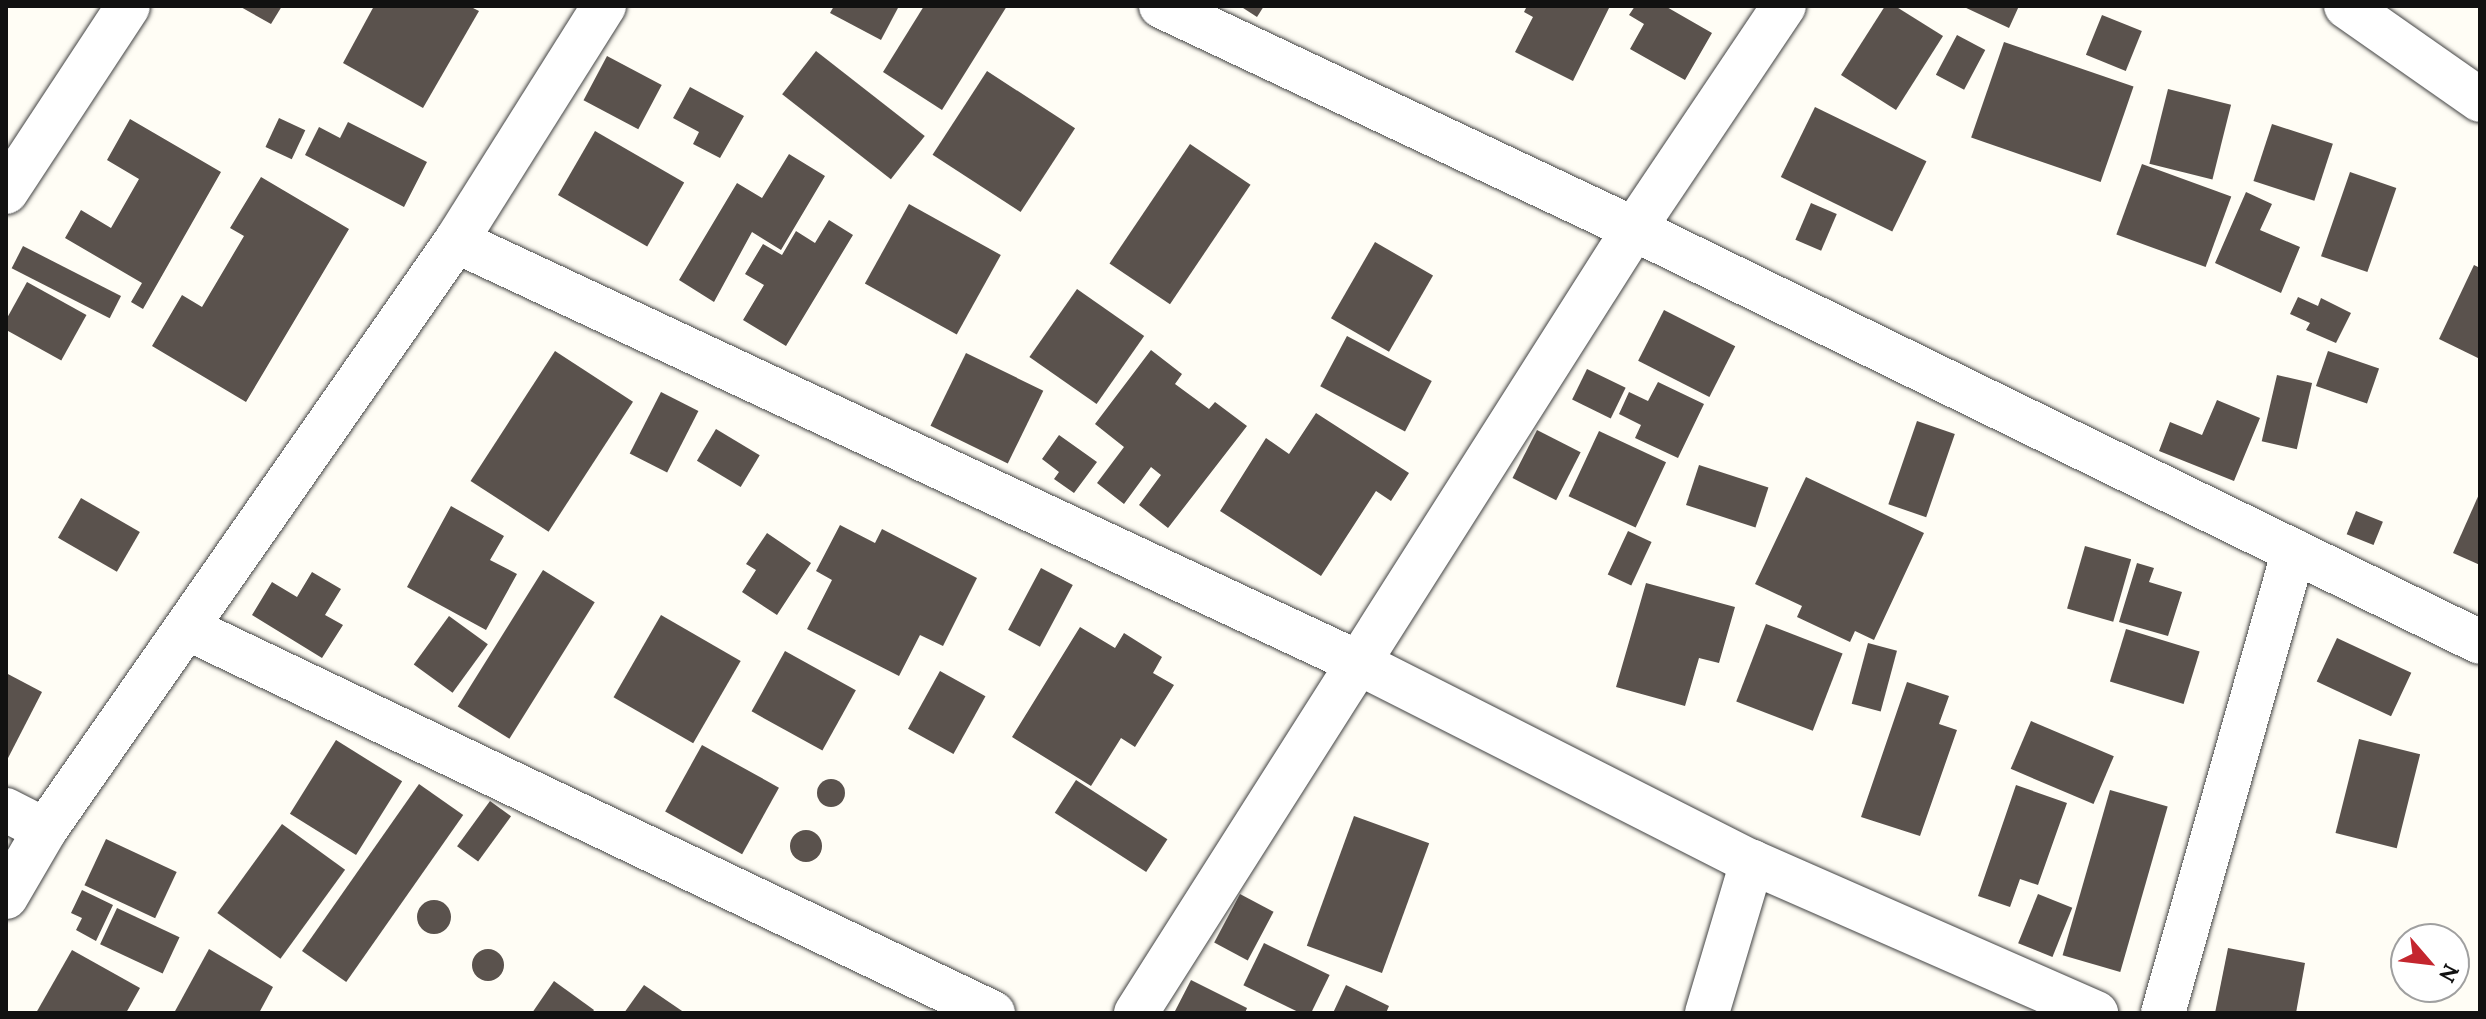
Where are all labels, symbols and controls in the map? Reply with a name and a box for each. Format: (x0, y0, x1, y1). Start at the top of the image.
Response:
north arrow (2390, 923, 2470, 1003)
text: N (2433, 959, 2466, 987)

